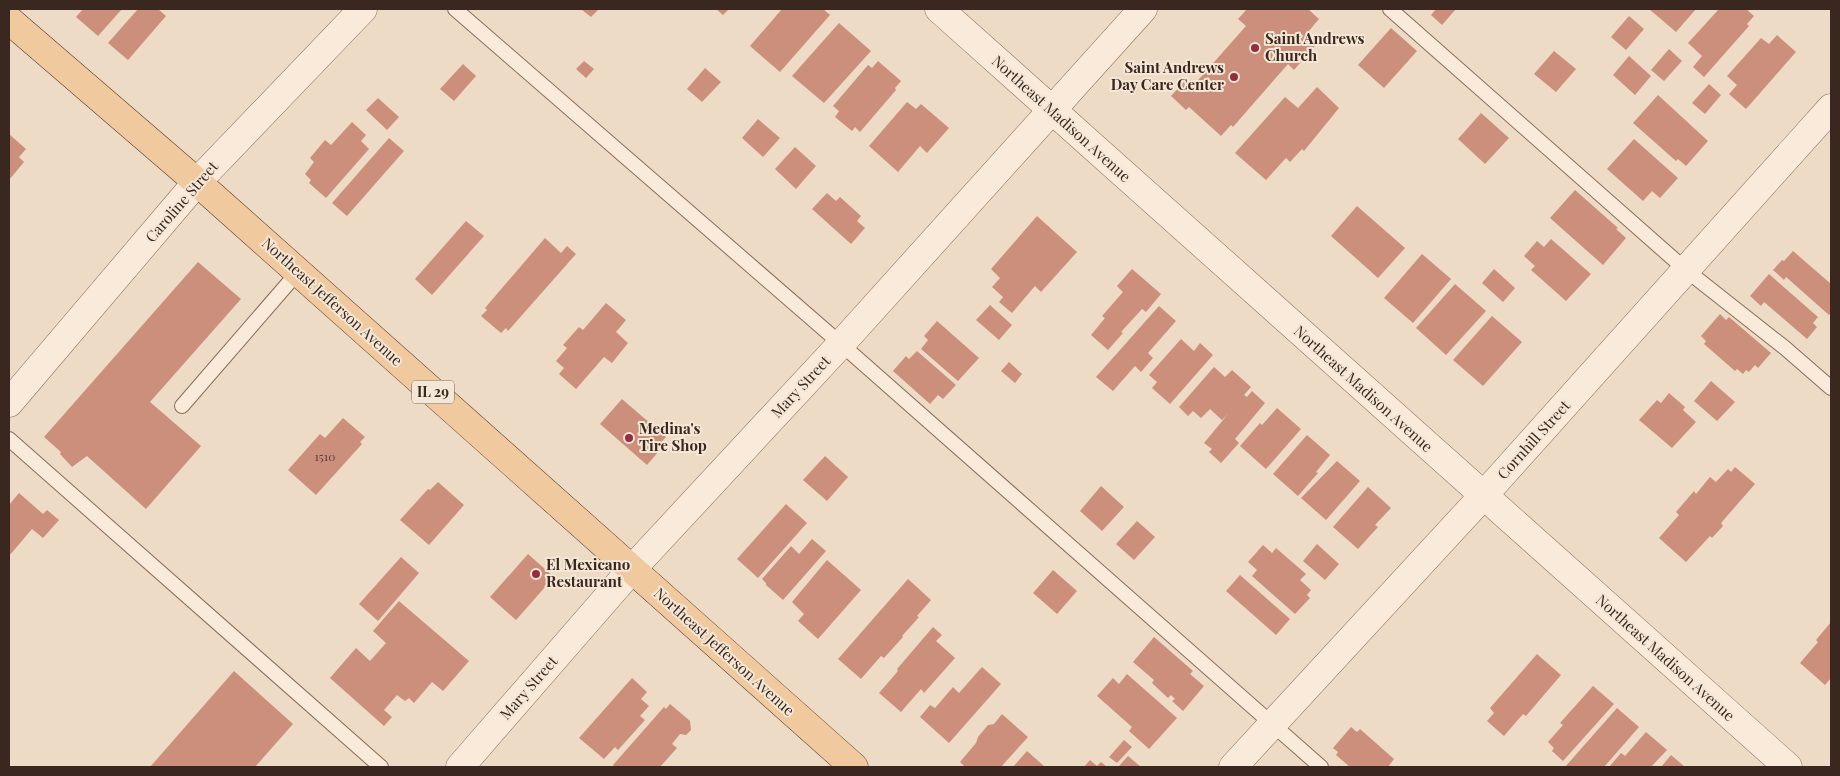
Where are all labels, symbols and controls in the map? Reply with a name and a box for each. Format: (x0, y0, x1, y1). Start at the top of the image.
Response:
place label: Saint Andrews Church (1265, 28, 1365, 65)
marker: Saint Andrews Church (1249, 42, 1261, 54)
street label: Northeast Madison Avenue (988, 51, 1135, 186)
place label: Saint Andrews Day Care Center (1111, 57, 1224, 94)
marker: Saint Andrews Day Care Center (1228, 71, 1240, 83)
street label: Caroline Street (140, 156, 223, 246)
street label: Northeast Jefferson Avenue (258, 233, 407, 370)
street label: Northeast Madison Avenue (1290, 321, 1437, 456)
street label: Mary Street (766, 350, 835, 422)
road number: IL 29 (412, 381, 454, 404)
street label: Cornhill Street (1492, 395, 1575, 483)
place label: Medina's Tire Shop (639, 418, 707, 455)
marker: Medina's Tire Shop (623, 432, 635, 444)
house number: 1510 (315, 448, 335, 464)
place label: El Mexicano Restaurant (546, 554, 630, 591)
marker: El Mexicano Restaurant (530, 568, 542, 580)
street label: Northeast Jefferson Avenue (650, 583, 799, 720)
street label: Northeast Madison Avenue (1592, 590, 1739, 725)
street label: Mary Street (495, 651, 562, 723)

